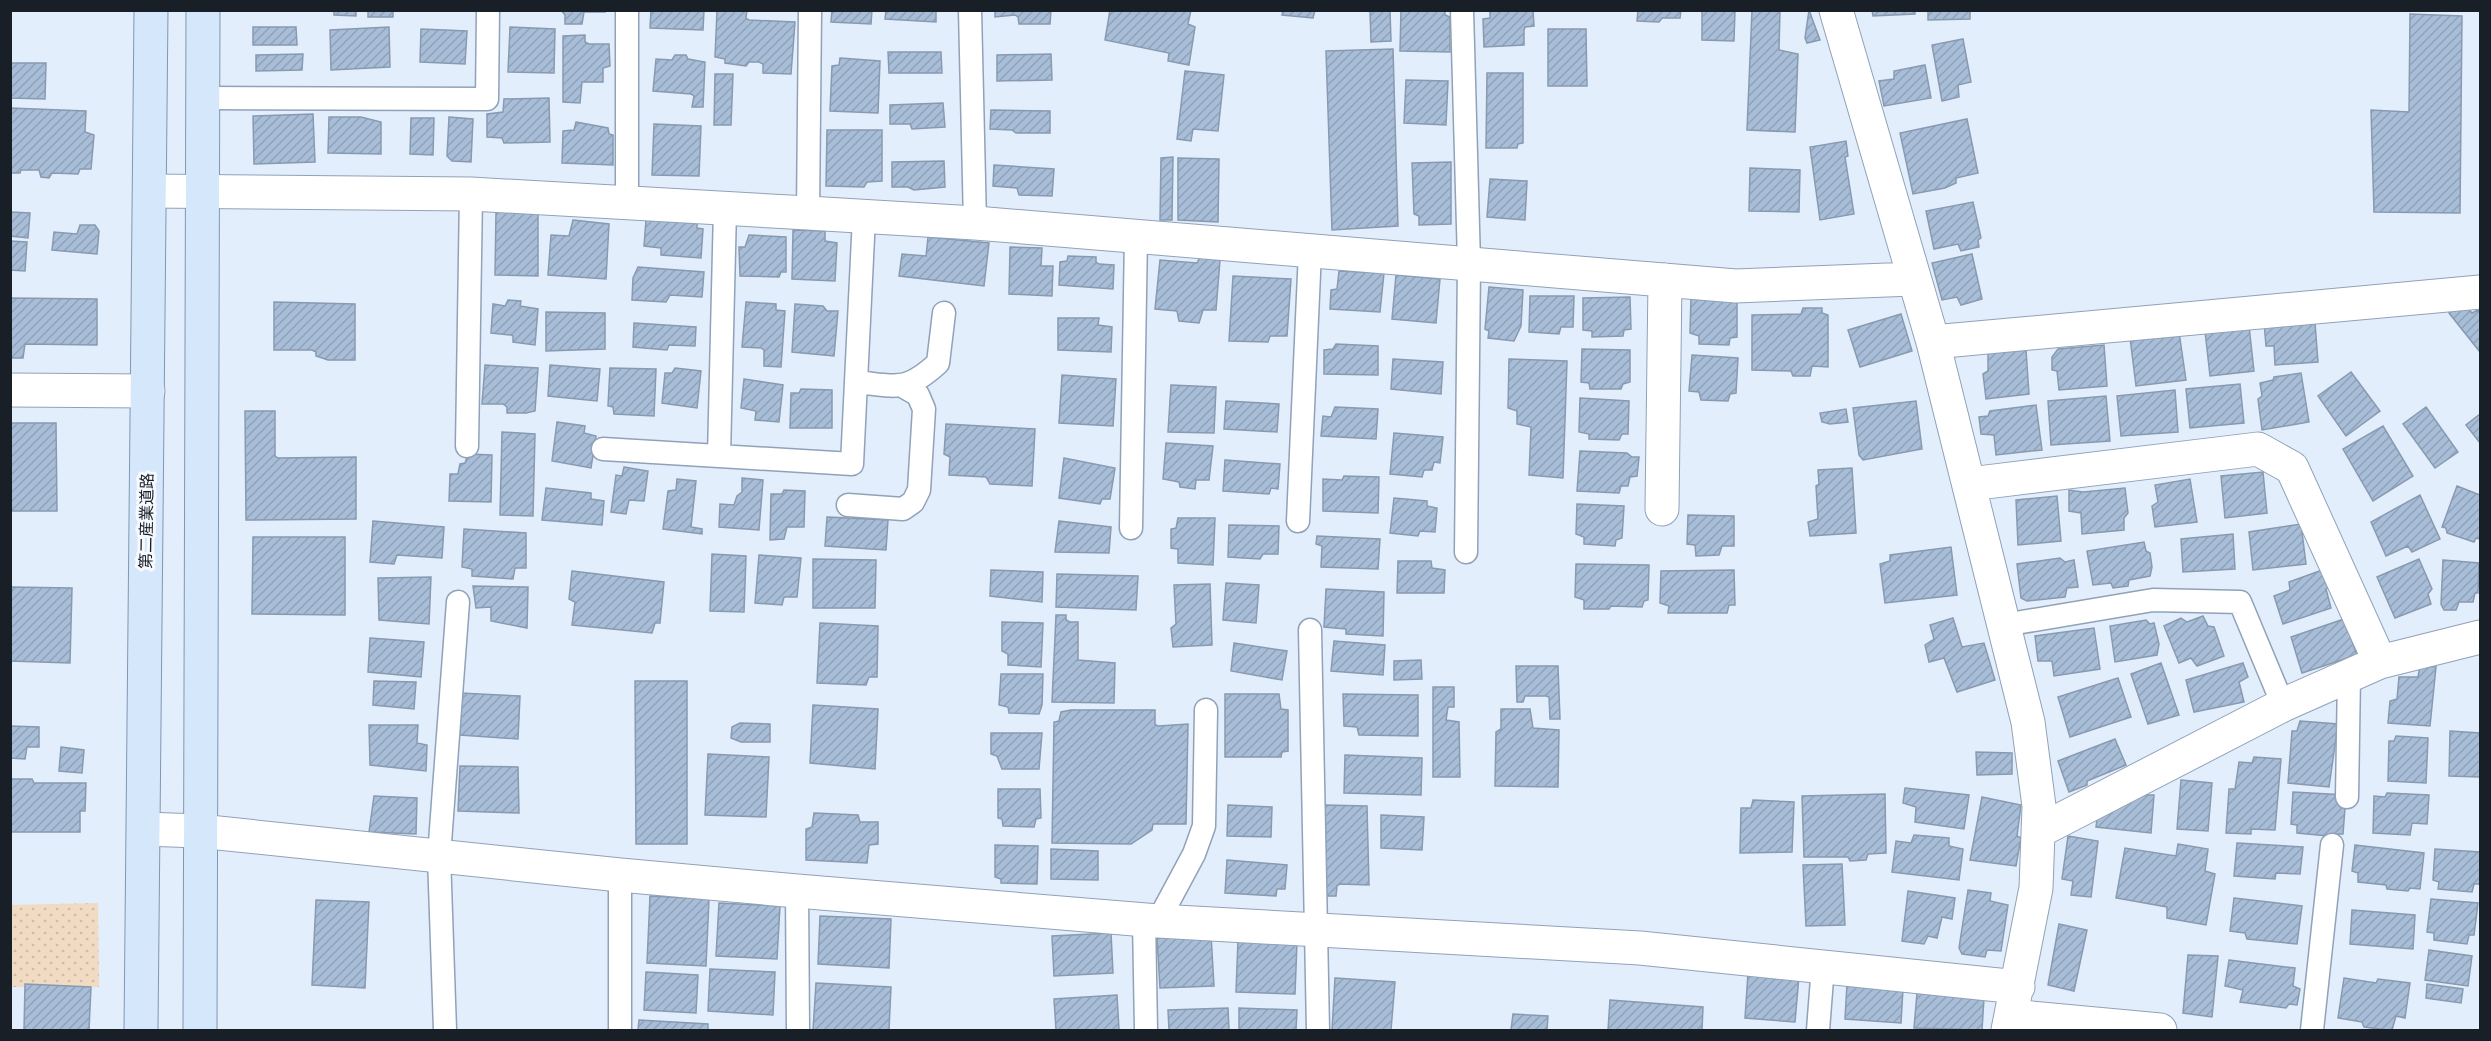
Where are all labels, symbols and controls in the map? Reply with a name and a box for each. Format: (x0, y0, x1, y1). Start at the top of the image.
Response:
street label: 第二産業道路 (136, 473, 158, 569)

